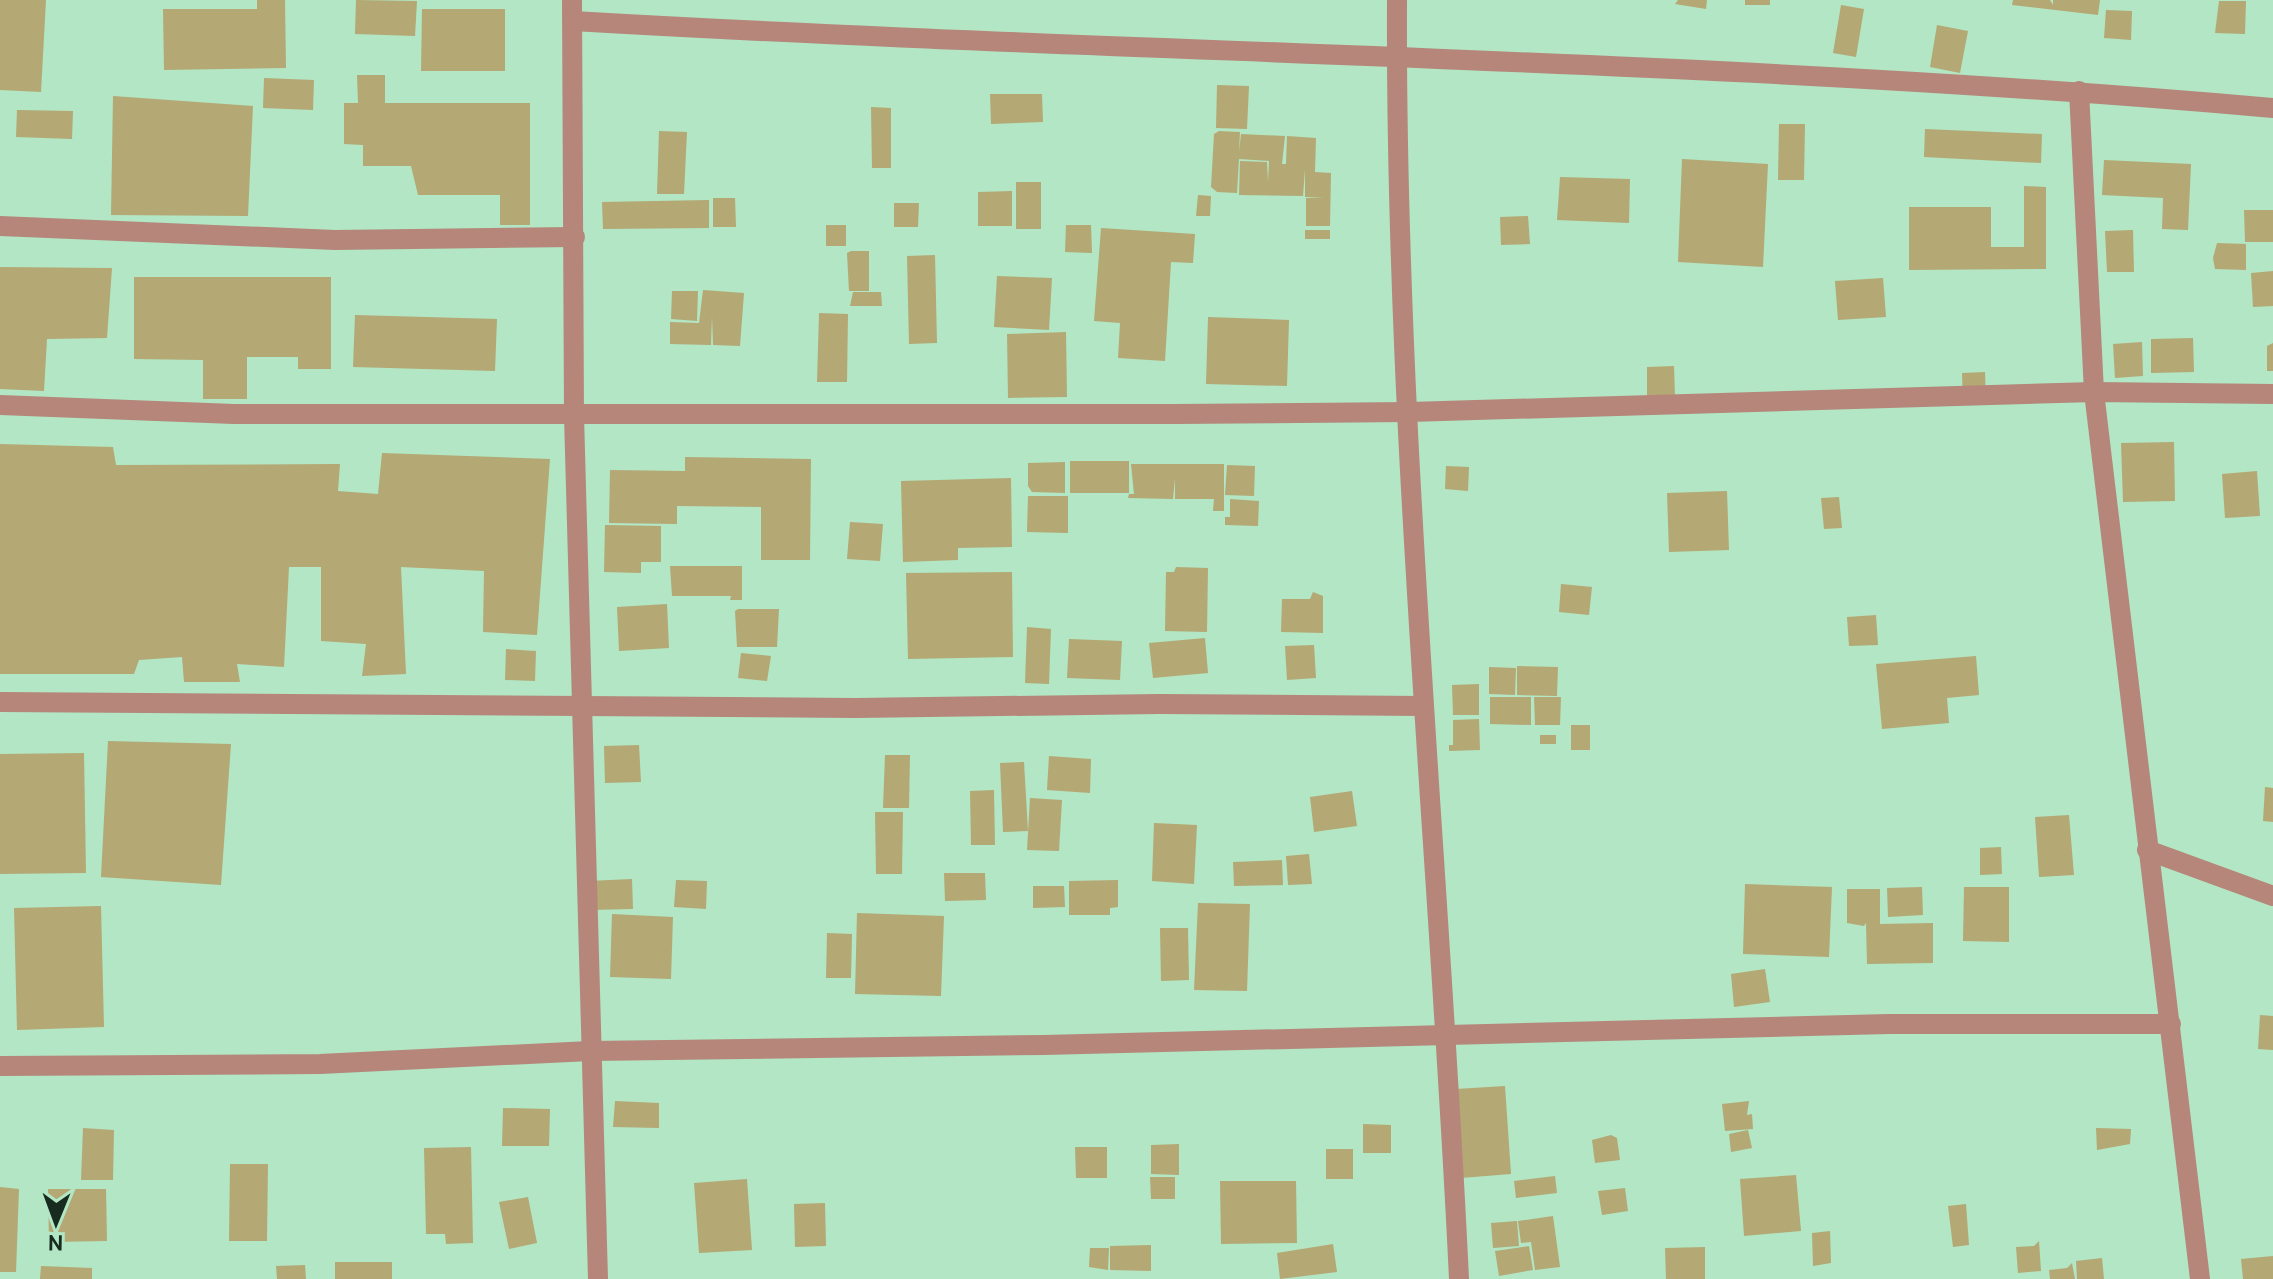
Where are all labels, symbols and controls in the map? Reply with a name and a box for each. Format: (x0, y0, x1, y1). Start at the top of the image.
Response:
north arrow (16, 1183, 96, 1263)
text: N (48, 1229, 64, 1256)

